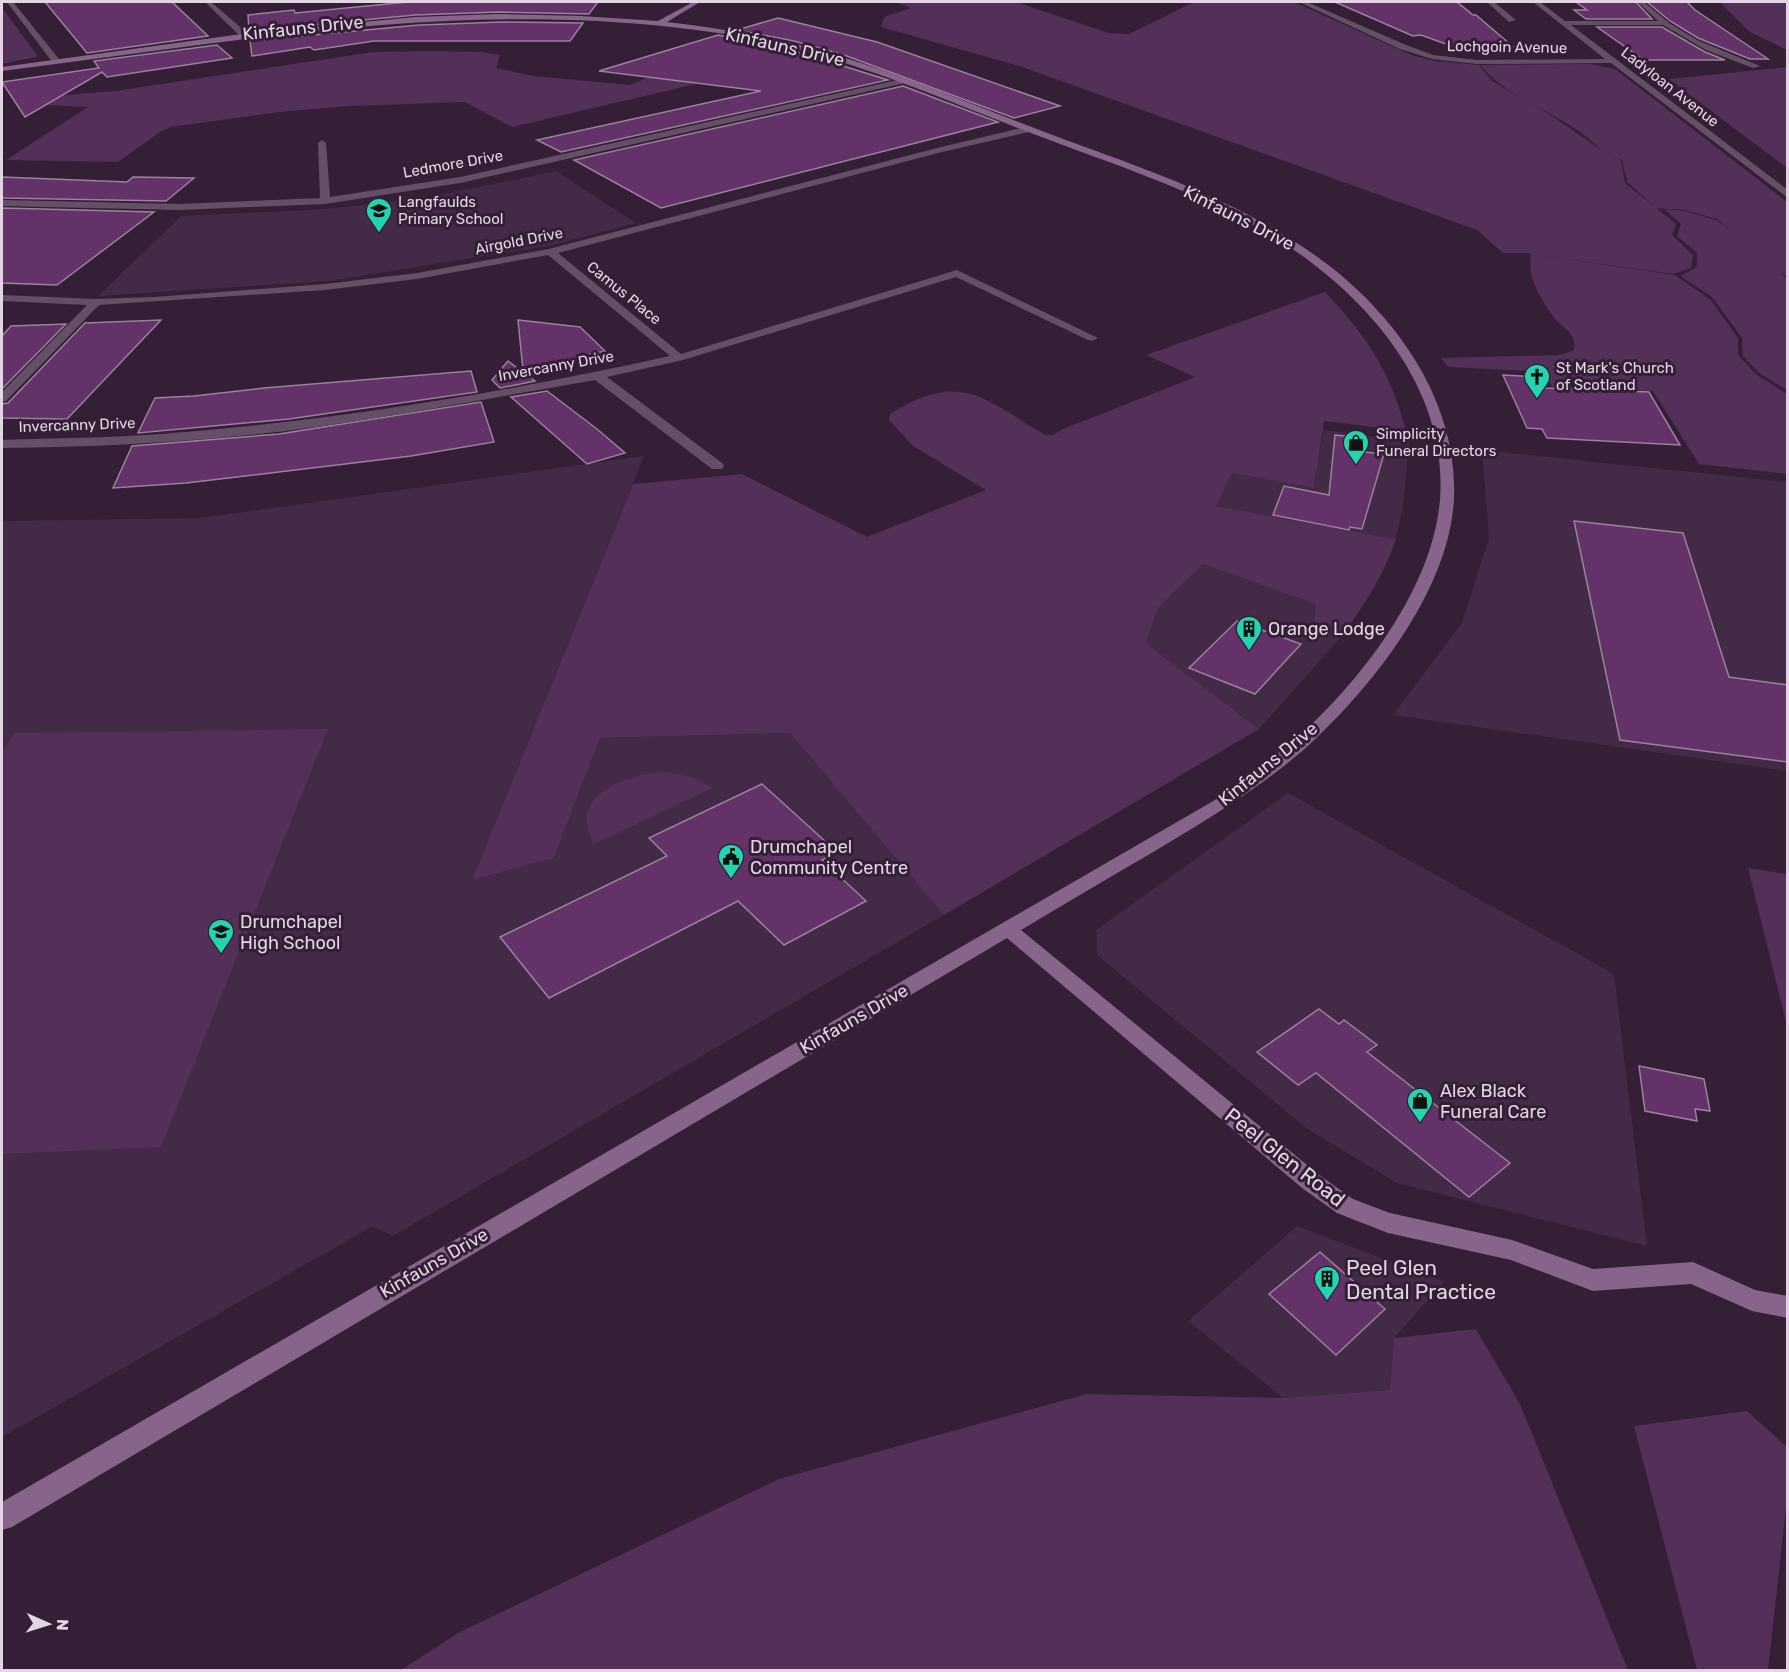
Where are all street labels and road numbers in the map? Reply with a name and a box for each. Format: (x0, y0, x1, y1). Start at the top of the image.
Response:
street label: Kinfauns Drive (242, 11, 364, 45)
street label: Kinfauns Drive (723, 23, 847, 71)
street label: Lochgoin Avenue (1447, 37, 1567, 57)
street label: Ladyloan Avenue (1617, 43, 1723, 131)
street label: Ledmore Drive (402, 146, 504, 182)
street label: Kinfauns Drive (1180, 181, 1298, 255)
street label: Airgold Drive (474, 224, 564, 258)
street label: Camus Place (583, 258, 665, 328)
street label: Invercanny Drive (497, 347, 615, 385)
street label: Invercanny Drive (18, 414, 136, 436)
street label: Kinfauns Drive (1214, 717, 1322, 811)
street label: Kinfauns Drive (796, 979, 912, 1059)
street label: Peel Glen Road (1220, 1102, 1350, 1212)
street label: Kinfauns Drive (376, 1223, 492, 1303)

